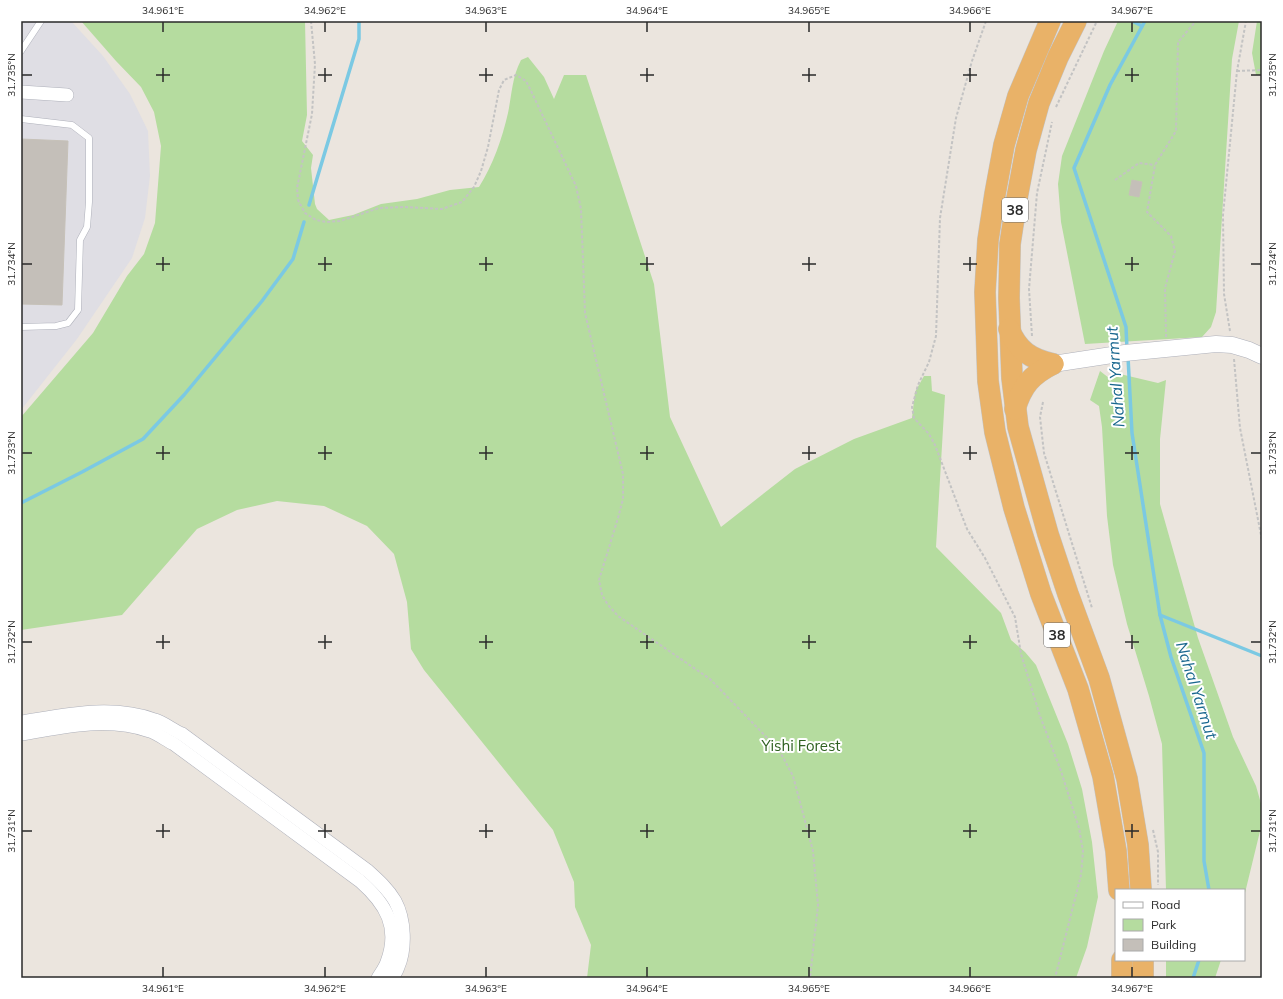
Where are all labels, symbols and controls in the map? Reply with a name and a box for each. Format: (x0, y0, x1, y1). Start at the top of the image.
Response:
text: 34.961°E (142, 4, 184, 17)
text: 34.962°E (304, 4, 346, 17)
text: 34.963°E (465, 4, 507, 17)
text: 34.964°E (626, 4, 668, 17)
text: 34.965°E (788, 4, 830, 17)
text: 34.966°E (949, 4, 991, 17)
text: 34.967°E (1111, 4, 1153, 17)
text: 31.735°N (5, 53, 18, 97)
text: 31.735°N (1266, 53, 1279, 97)
road number: 38 (1002, 198, 1028, 222)
text: 31.734°N (5, 242, 18, 286)
text: 31.734°N (1266, 242, 1279, 286)
water label: Nahal Yarmut (1101, 325, 1129, 428)
text: 31.733°N (5, 431, 18, 475)
text: 31.733°N (1266, 431, 1279, 475)
text: 31.732°N (5, 620, 18, 664)
text: 31.732°N (1266, 620, 1279, 664)
road number: 38 (1044, 623, 1070, 647)
water label: Nahal Yarmut (1172, 639, 1222, 742)
park label: Yishi Forest (760, 736, 841, 755)
text: 31.731°N (5, 809, 18, 853)
text: 31.731°N (1266, 809, 1279, 853)
legend (1115, 889, 1245, 961)
text: Road (1151, 897, 1180, 912)
text: Park (1151, 917, 1177, 932)
text: Building (1151, 937, 1196, 952)
text: 34.961°E (142, 982, 184, 995)
text: 34.962°E (304, 982, 346, 995)
text: 34.963°E (465, 982, 507, 995)
text: 34.964°E (626, 982, 668, 995)
text: 34.965°E (788, 982, 830, 995)
text: 34.966°E (949, 982, 991, 995)
text: 34.967°E (1111, 982, 1153, 995)

